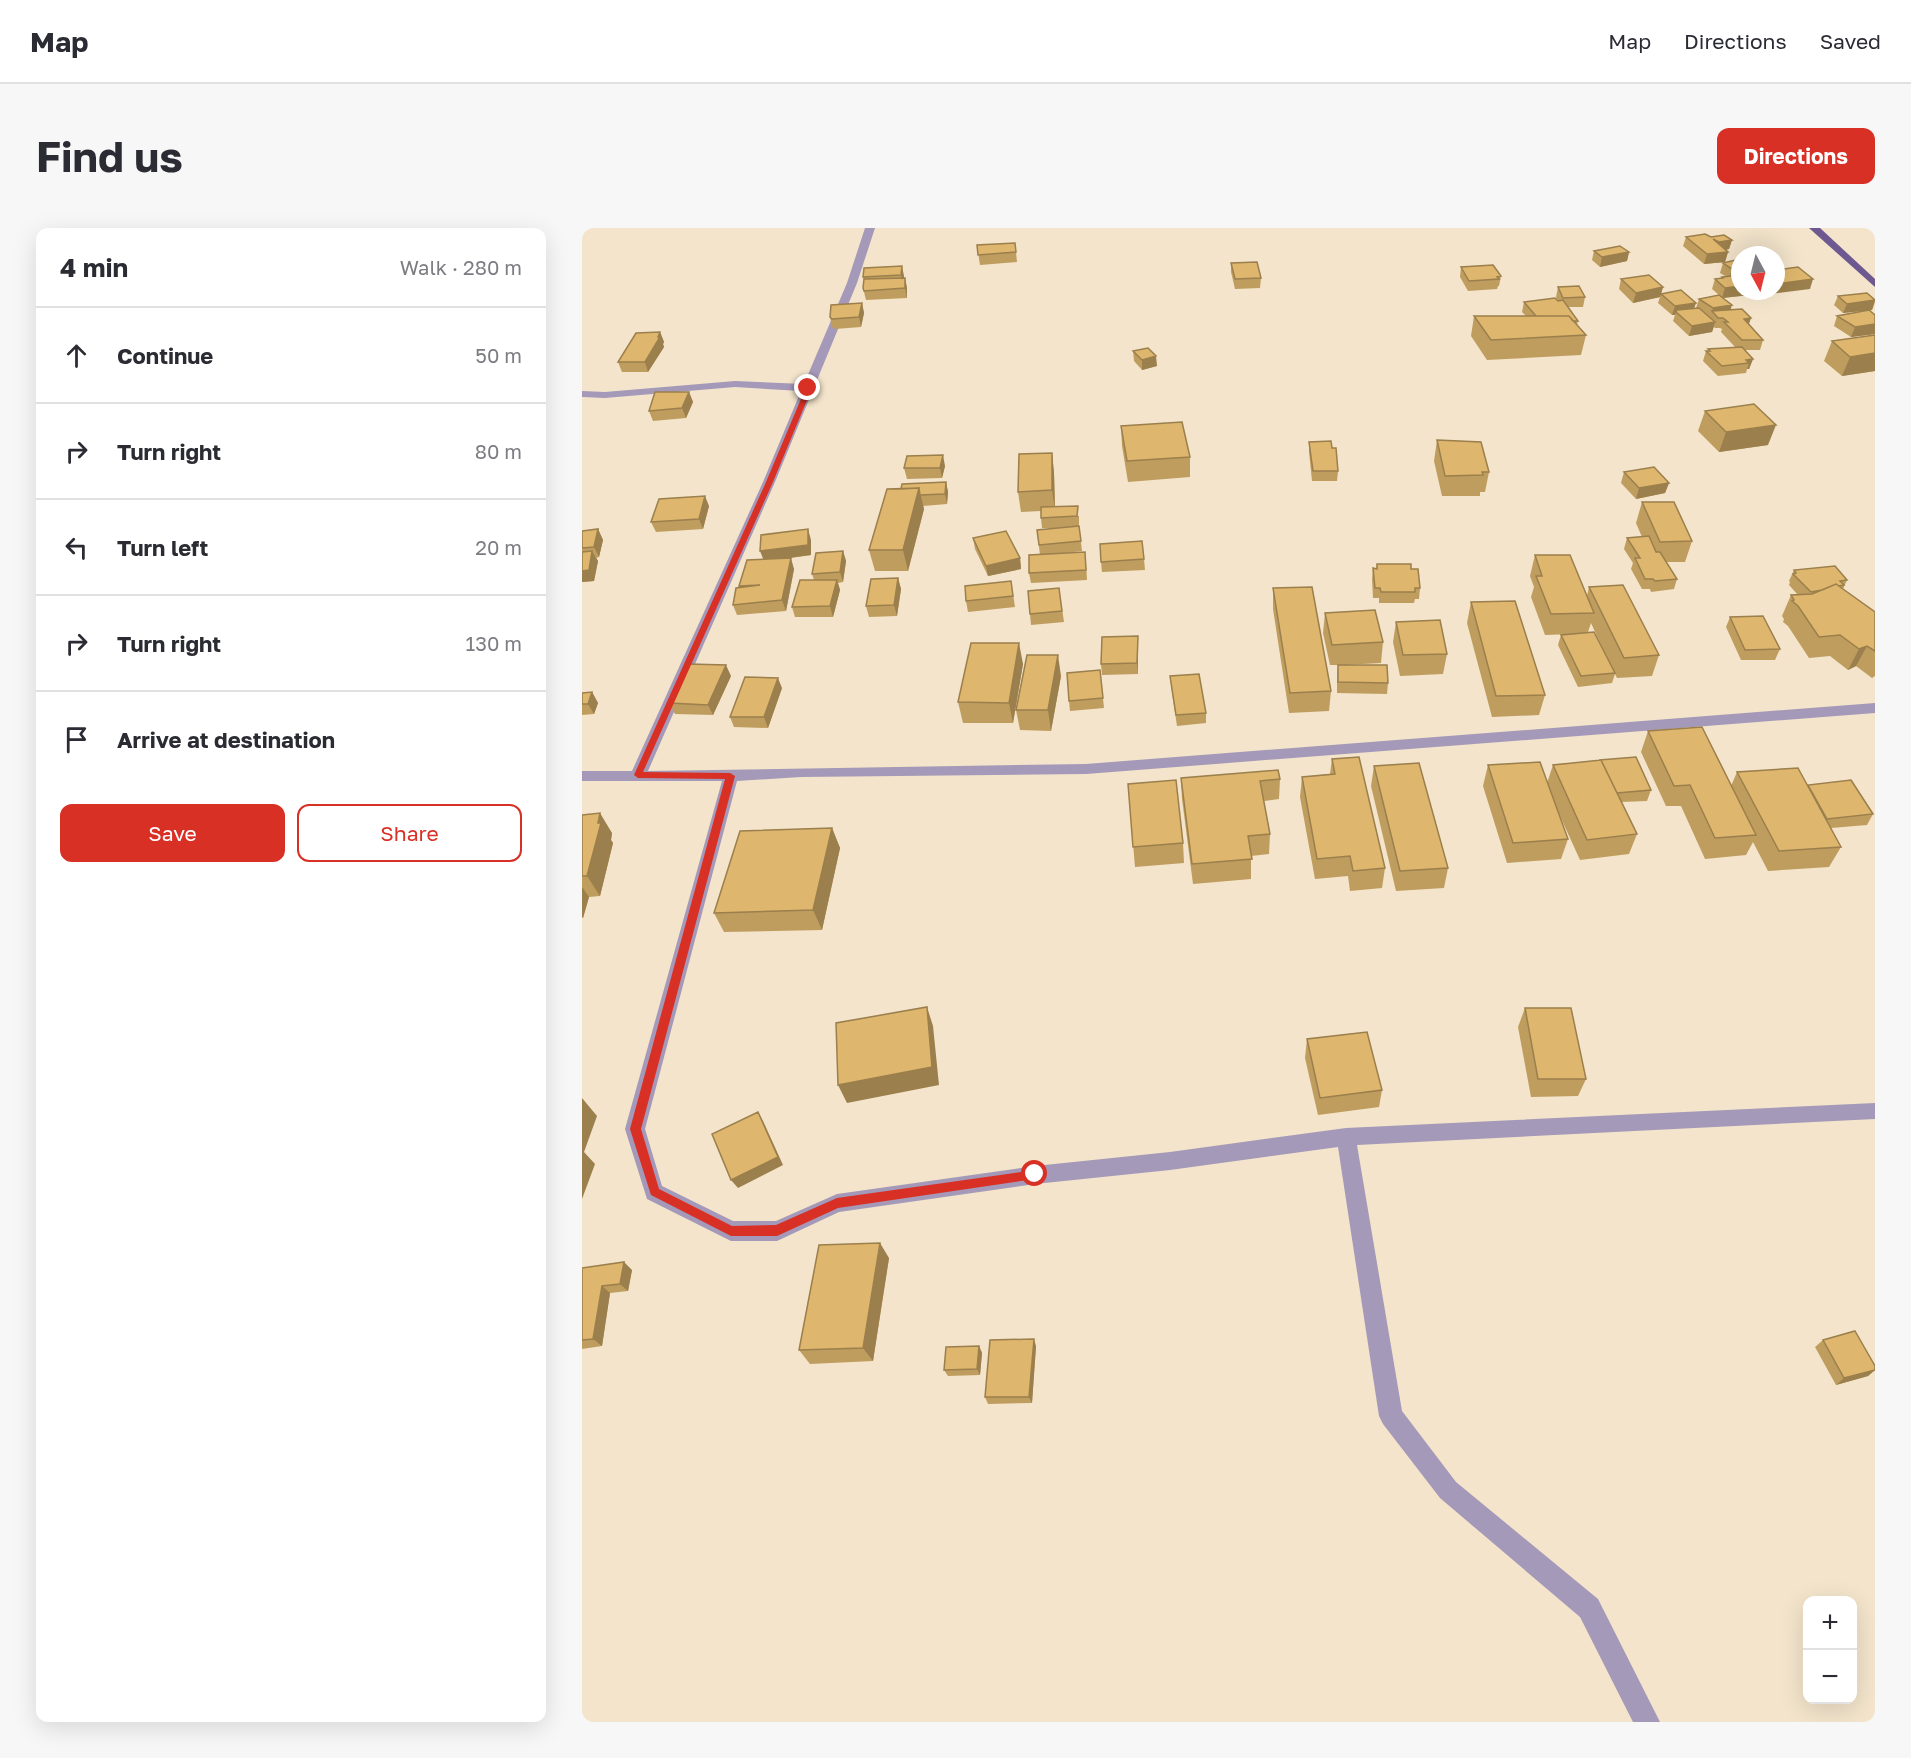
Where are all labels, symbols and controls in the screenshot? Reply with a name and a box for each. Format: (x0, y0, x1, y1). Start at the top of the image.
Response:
text: Map (30, 25, 88, 58)
text: Map (1608, 28, 1651, 54)
text: Directions (1684, 28, 1787, 54)
text: Saved (1820, 28, 1881, 54)
button: Directions (1717, 128, 1875, 184)
text: Find us (36, 131, 183, 181)
north arrow (1731, 246, 1785, 300)
text: 4 min (60, 252, 128, 283)
text: Walk · 280 m (400, 255, 522, 279)
icon: ahead (60, 339, 93, 372)
text: Continue (117, 342, 213, 369)
text: 50 m (475, 343, 522, 367)
route end (794, 374, 820, 400)
icon: right (60, 435, 93, 468)
text: Turn right (117, 438, 221, 465)
text: 80 m (475, 439, 522, 463)
icon: left (60, 531, 93, 564)
text: Turn left (117, 534, 208, 561)
text: 20 m (475, 535, 522, 559)
icon: right (60, 627, 93, 660)
text: Turn right (117, 630, 221, 657)
text: 130 m (466, 631, 522, 655)
icon: arrive (60, 723, 93, 756)
text: Arrive at destination (117, 726, 335, 753)
button: Save (60, 804, 285, 862)
button: Share (297, 804, 522, 862)
route start (1021, 1160, 1047, 1186)
map controls (1803, 1596, 1857, 1704)
button: + (1803, 1596, 1857, 1650)
button: − (1803, 1650, 1857, 1704)

